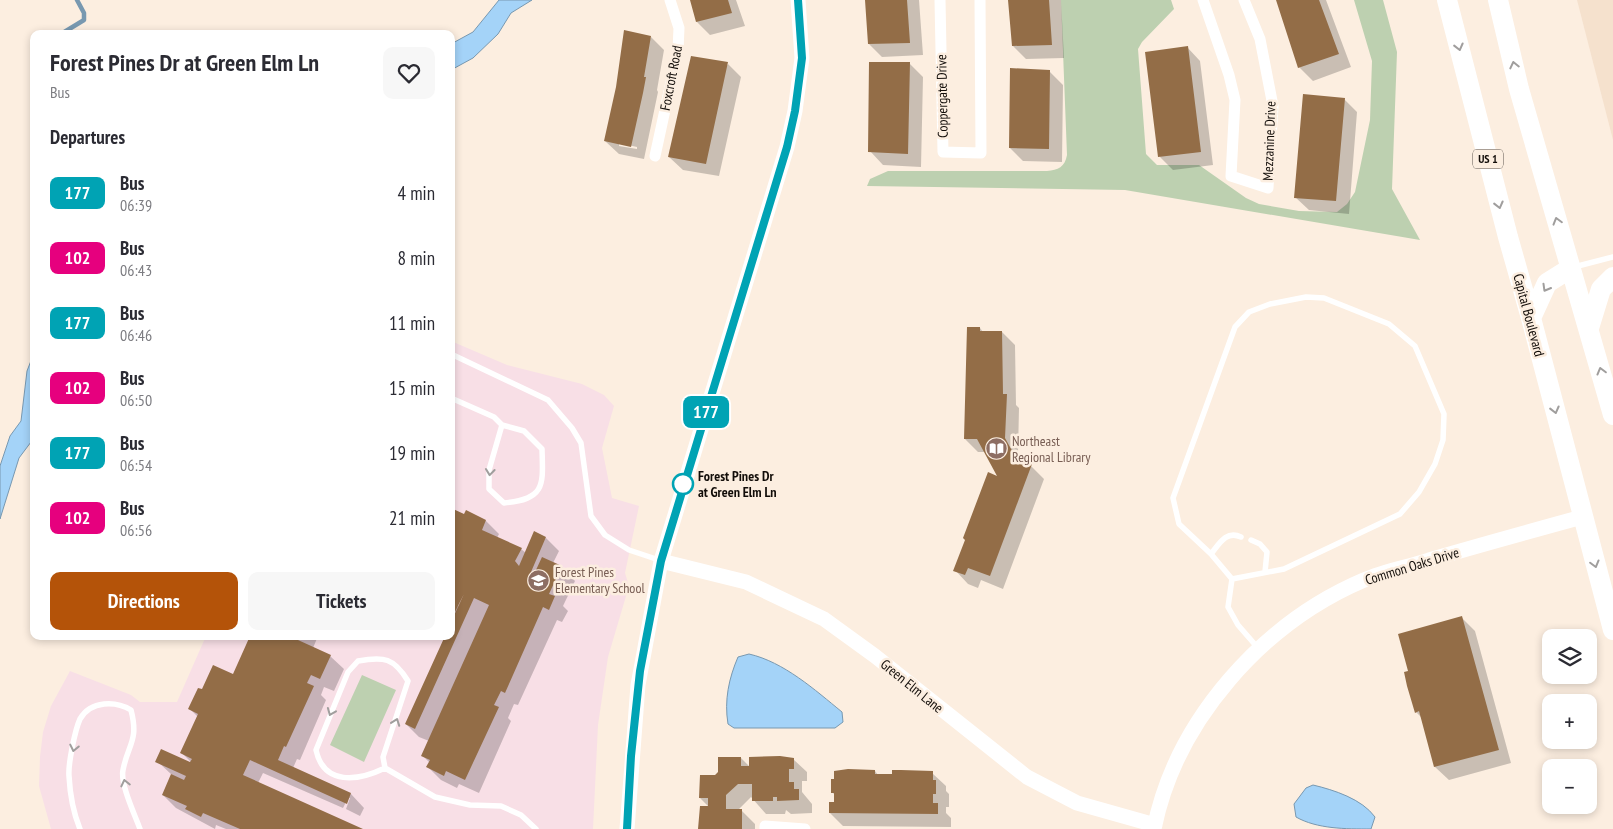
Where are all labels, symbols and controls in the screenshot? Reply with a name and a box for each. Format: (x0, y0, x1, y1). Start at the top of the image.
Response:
one-way arrow (1453, 43, 1464, 52)
street label: Foxcroft Road (656, 44, 686, 112)
text: Forest Pines Dr at Green Elm Ln (50, 47, 319, 78)
button: heart (383, 47, 435, 99)
street label: Coppergate Drive (932, 54, 952, 138)
one-way arrow (1509, 60, 1520, 69)
text: Bus (50, 82, 70, 102)
street label: Mezzanine Drive (1259, 101, 1279, 181)
text: Departures (50, 125, 125, 149)
road number: US 1 (1473, 150, 1503, 168)
text: Bus (120, 171, 144, 195)
text: 177 (65, 181, 90, 204)
text: 4 min (398, 181, 435, 205)
text: 06:39 (120, 195, 152, 215)
one-way arrow (1493, 200, 1504, 209)
one-way arrow (1553, 218, 1563, 226)
text: Bus (120, 236, 144, 260)
text: 102 (65, 246, 90, 269)
text: 8 min (398, 246, 435, 270)
text: 06:43 (120, 260, 152, 280)
street label: Capital Boulevard (1509, 272, 1549, 358)
one-way arrow (1542, 283, 1552, 292)
text: Bus (120, 301, 144, 325)
text: 177 (65, 311, 90, 334)
text: 11 min (389, 311, 435, 335)
text: 06:46 (120, 325, 152, 345)
text: Bus (120, 366, 144, 390)
one-way arrow (1596, 367, 1607, 376)
text: 102 (65, 376, 90, 399)
text: 15 min (389, 376, 435, 400)
text: 06:50 (120, 390, 152, 410)
line badge: 177 (677, 396, 735, 428)
text: 177 (693, 400, 719, 423)
one-way arrow (1549, 405, 1559, 413)
text: Bus (120, 431, 144, 455)
place label: Northeast Regional Library (1012, 432, 1091, 466)
library icon: Northeast Regional Library (984, 437, 1008, 461)
text: 177 (65, 441, 90, 464)
text: 19 min (389, 441, 435, 465)
text: 06:54 (120, 455, 152, 475)
place label: Forest Pines Dr at Green Elm Ln (698, 467, 777, 501)
one-way arrow (485, 469, 496, 477)
marker: Forest Pines Dr at Green Elm Ln (672, 473, 694, 495)
text: Bus (120, 496, 144, 520)
text: 102 (65, 506, 90, 529)
text: 21 min (389, 506, 435, 530)
text: 06:56 (120, 520, 152, 540)
street label: Common Oaks Drive (1363, 543, 1461, 589)
one-way arrow (1589, 559, 1600, 568)
place label: Forest Pines Elementary School (555, 563, 645, 597)
school or university icon: Forest Pines Elementary School (527, 568, 551, 592)
button: Directions (50, 572, 238, 630)
button: Tickets (248, 572, 435, 630)
map controls (1542, 629, 1597, 814)
button: layers (1542, 629, 1597, 684)
street label: Green Elm Lane (877, 655, 947, 717)
button: + (1542, 694, 1597, 749)
one-way arrow (327, 707, 337, 716)
one-way arrow (390, 718, 400, 726)
one-way arrow (69, 743, 79, 752)
button: − (1542, 759, 1597, 814)
one-way arrow (120, 778, 131, 787)

